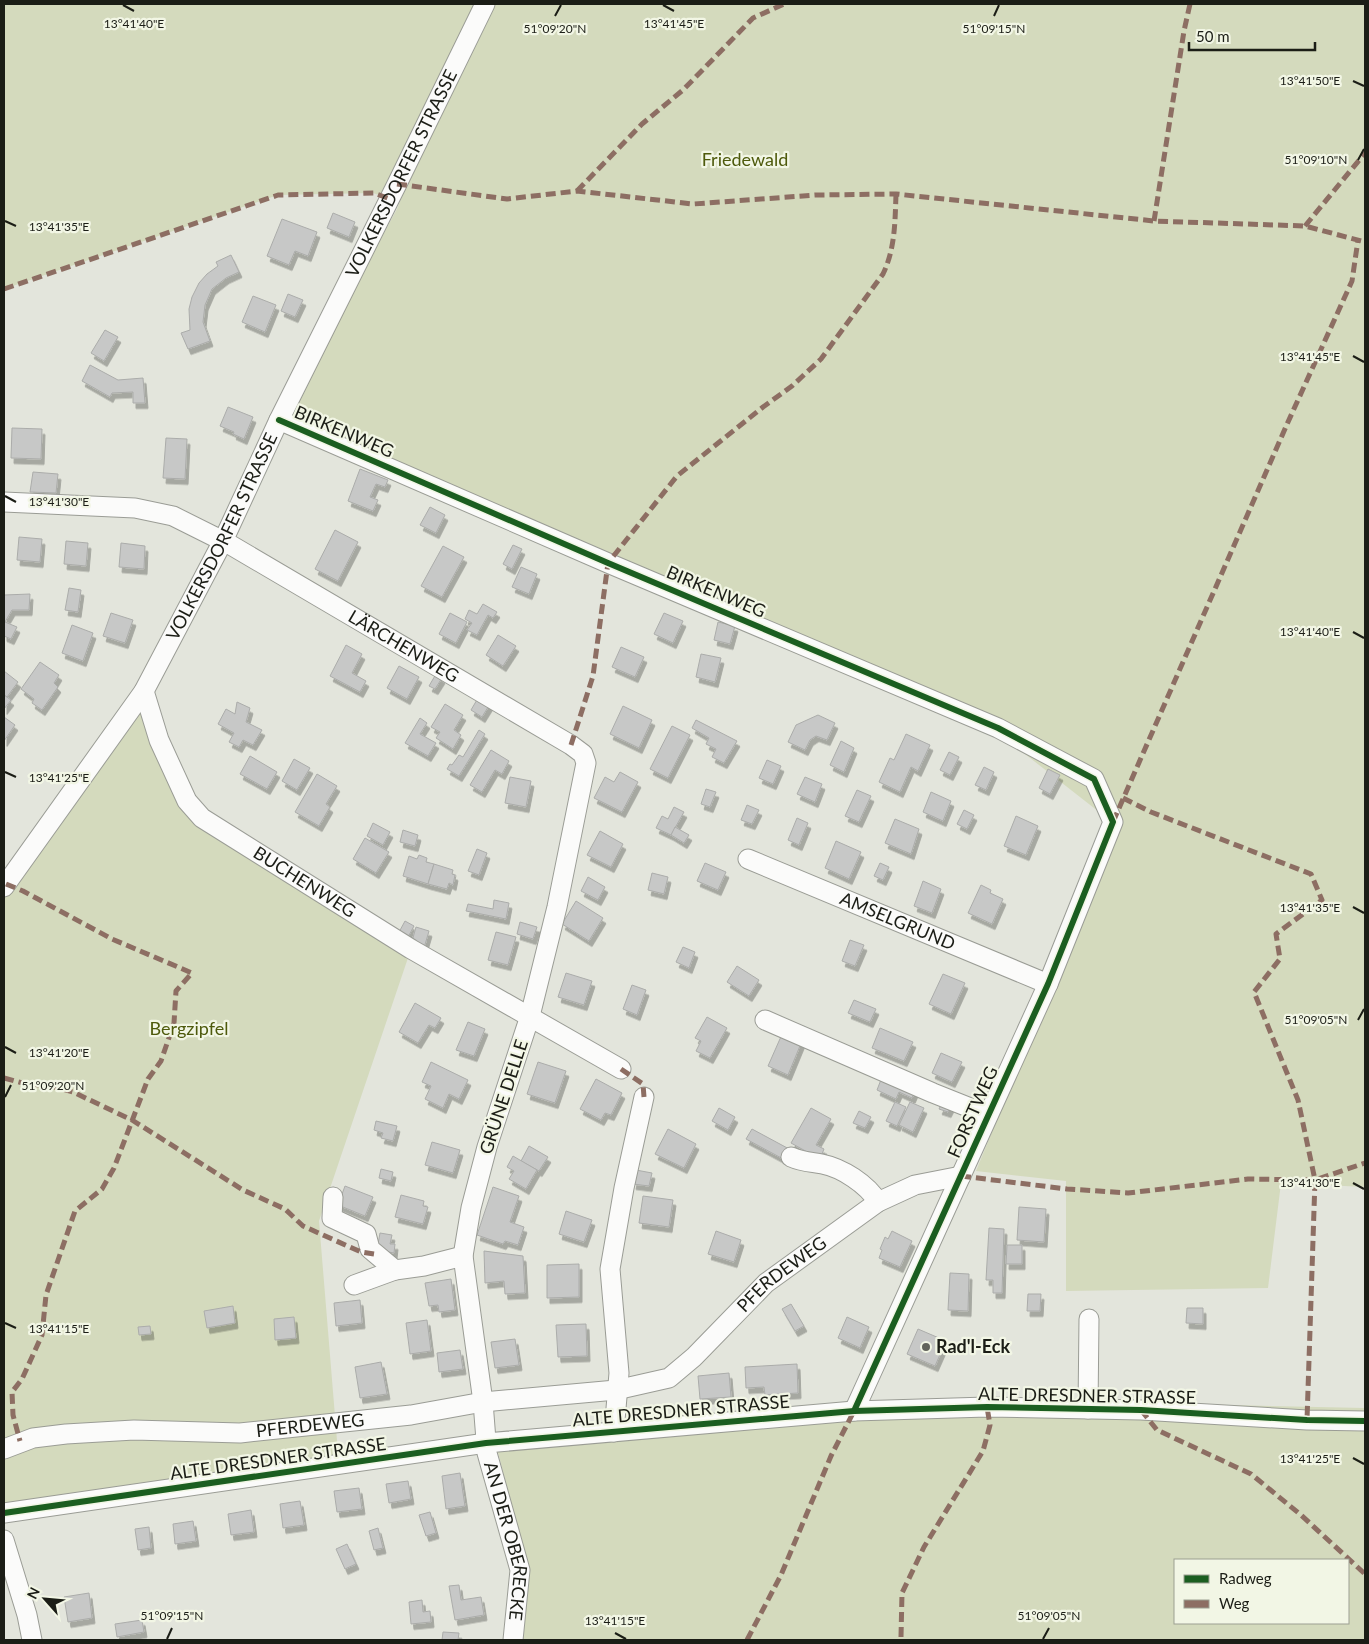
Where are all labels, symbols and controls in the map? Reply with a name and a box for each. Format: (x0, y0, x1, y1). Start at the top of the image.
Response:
text: 13°41'40"E (104, 16, 164, 31)
text: 13°41'45"E (644, 16, 704, 31)
scale bar (1189, 20, 1315, 52)
text: 51°09'20"N (524, 21, 586, 36)
text: 51°09'15"N (963, 21, 1025, 36)
text: 50 m (1196, 27, 1230, 45)
street label: VOLKERSDORFER STRASSE (340, 66, 461, 280)
text: 13°41'50"E (1280, 73, 1340, 88)
park label: Friedewald (702, 148, 788, 170)
text: 51°09'10"N (1285, 152, 1347, 167)
text: 13°41'35"E (29, 219, 89, 234)
text: 13°41'45"E (1280, 349, 1340, 364)
street label: BIRKENWEG (291, 400, 397, 462)
street label: VOLKERSDORFER STRASSE (161, 429, 282, 644)
text: 13°41'30"E (29, 494, 89, 509)
street label: BIRKENWEG (663, 560, 769, 622)
street label: LÄRCHENWEG (345, 605, 463, 687)
text: 13°41'40"E (1280, 624, 1340, 639)
text: 13°41'25"E (29, 770, 89, 785)
street label: BUCHENWEG (250, 841, 360, 922)
street label: AMSELGRUND (837, 887, 959, 954)
text: 13°41'35"E (1280, 900, 1340, 915)
text: 51°09'05"N (1285, 1012, 1347, 1027)
park label: Bergzipfel (150, 1017, 228, 1039)
street label: GRÜNE DELLE (474, 1037, 532, 1157)
text: 13°41'20"E (29, 1045, 89, 1060)
street label: FORSTWEG (942, 1062, 1002, 1161)
text: 51°09'20"N (22, 1078, 84, 1093)
text: 13°41'30"E (1280, 1175, 1340, 1190)
street label: PFERDEWEG (732, 1231, 830, 1316)
text: 13°41'15"E (29, 1321, 89, 1336)
place label: Rad'l-Eck (936, 1335, 1010, 1357)
marker: Rad'l-Eck (920, 1341, 932, 1353)
street label: ALTE DRESDNER STRASSE (978, 1382, 1196, 1408)
street label: ALTE DRESDNER STRASSE (571, 1390, 790, 1430)
street label: PFERDEWEG (255, 1408, 365, 1441)
street label: ALTE DRESDNER STRASSE (168, 1432, 387, 1484)
text: 13°41'25"E (1280, 1451, 1340, 1466)
street label: AN DER OBERECKE (480, 1459, 532, 1622)
legend (1174, 1559, 1349, 1624)
text: Radweg (1219, 1569, 1272, 1587)
north arrow (20, 1574, 70, 1624)
text: N (23, 1584, 43, 1602)
text: Weg (1219, 1594, 1250, 1612)
text: 51°09'15"N (141, 1608, 203, 1623)
text: 51°09'05"N (1018, 1608, 1080, 1623)
text: 13°41'15"E (585, 1613, 645, 1628)

